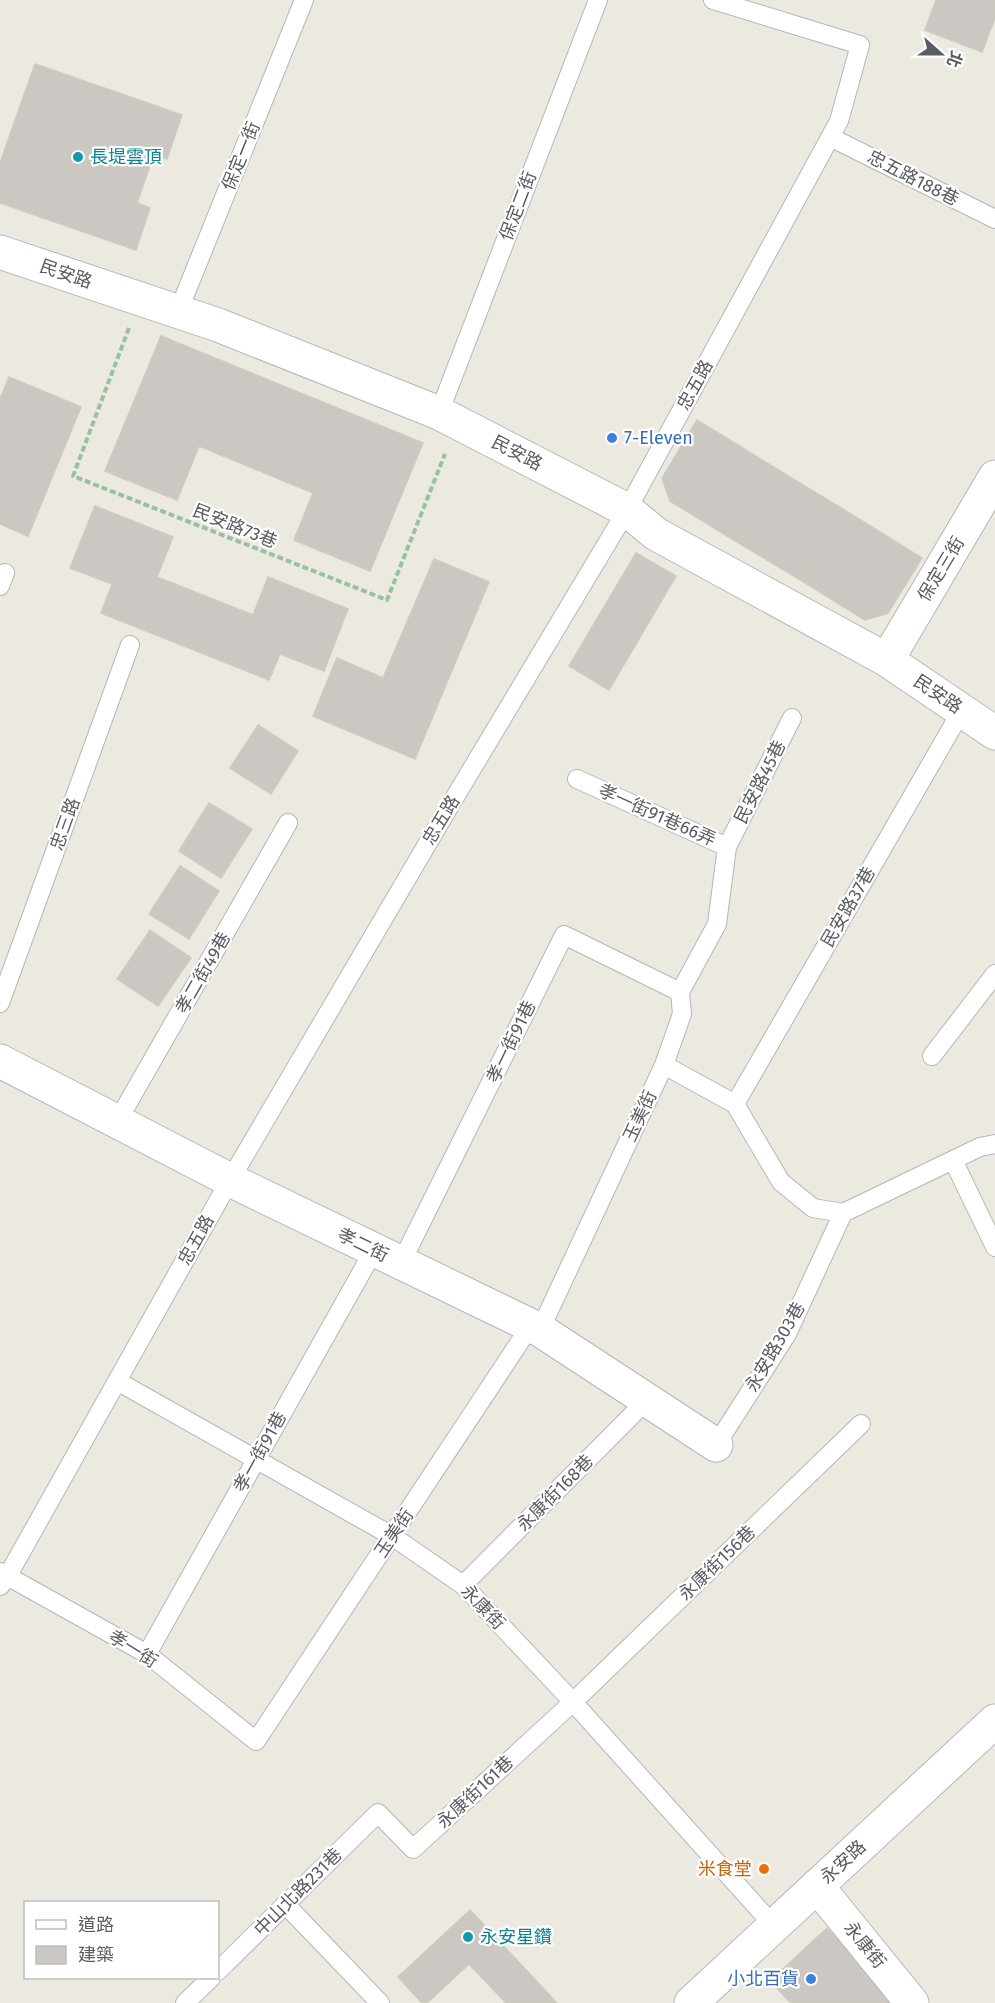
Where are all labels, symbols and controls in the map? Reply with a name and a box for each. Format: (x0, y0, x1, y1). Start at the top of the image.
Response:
north arrow (911, 24, 971, 84)
text: 北 (943, 48, 966, 70)
street label: 保定一街 (217, 119, 265, 193)
place label: 長堤雲頂 (90, 146, 162, 168)
street label: 忠五路188巷 (864, 146, 962, 210)
marker: 長堤雲頂 (71, 150, 85, 164)
street label: 保定二街 (495, 168, 541, 244)
street label: 民安路 (37, 255, 95, 293)
street label: 忠五路 (672, 356, 718, 414)
place label: 7-Eleven (624, 427, 693, 449)
street label: 民安路 (488, 431, 546, 475)
marker: 7-Eleven (605, 431, 619, 445)
street label: 民安路73巷 (190, 499, 280, 553)
street label: 保定三街 (913, 532, 969, 606)
street label: 民安路 (909, 670, 967, 718)
street label: 民安路45巷 (730, 737, 790, 827)
street label: 孝一街91巷66弄 (595, 779, 719, 851)
street label: 忠五路 (418, 791, 464, 849)
street label: 忠三路 (45, 795, 85, 853)
street label: 民安路37巷 (816, 863, 880, 951)
street label: 孝二街49巷 (171, 928, 235, 1018)
street label: 孝一街91巷 (482, 997, 540, 1087)
street label: 玉美街 (619, 1087, 661, 1145)
street label: 忠五路 (173, 1211, 219, 1269)
street label: 孝二街 (334, 1223, 392, 1267)
street label: 永安路303巷 (741, 1298, 809, 1396)
street label: 孝一街91巷 (229, 1408, 291, 1496)
street label: 永康街168巷 (512, 1450, 598, 1536)
street label: 玉美街 (370, 1504, 418, 1562)
street label: 永康街156巷 (674, 1521, 760, 1605)
street label: 永康街 (456, 1580, 510, 1634)
street label: 孝一街 (104, 1625, 162, 1673)
street label: 永康街161巷 (432, 1751, 518, 1833)
street label: 永安路 (816, 1836, 870, 1888)
street label: 中山北路231巷 (250, 1844, 346, 1940)
place label: 米食堂 (698, 1858, 752, 1880)
marker: 米食堂 (757, 1862, 771, 1876)
legend (24, 1901, 219, 1979)
text: 道路 (78, 1914, 114, 1936)
street label: 永康街 (839, 1917, 891, 1973)
place label: 永安星鑽 (480, 1926, 552, 1948)
marker: 永安星鑽 (461, 1930, 475, 1944)
text: 建築 (78, 1944, 114, 1966)
place label: 小北百貨 (727, 1968, 799, 1990)
marker: 小北百貨 (804, 1972, 818, 1986)

